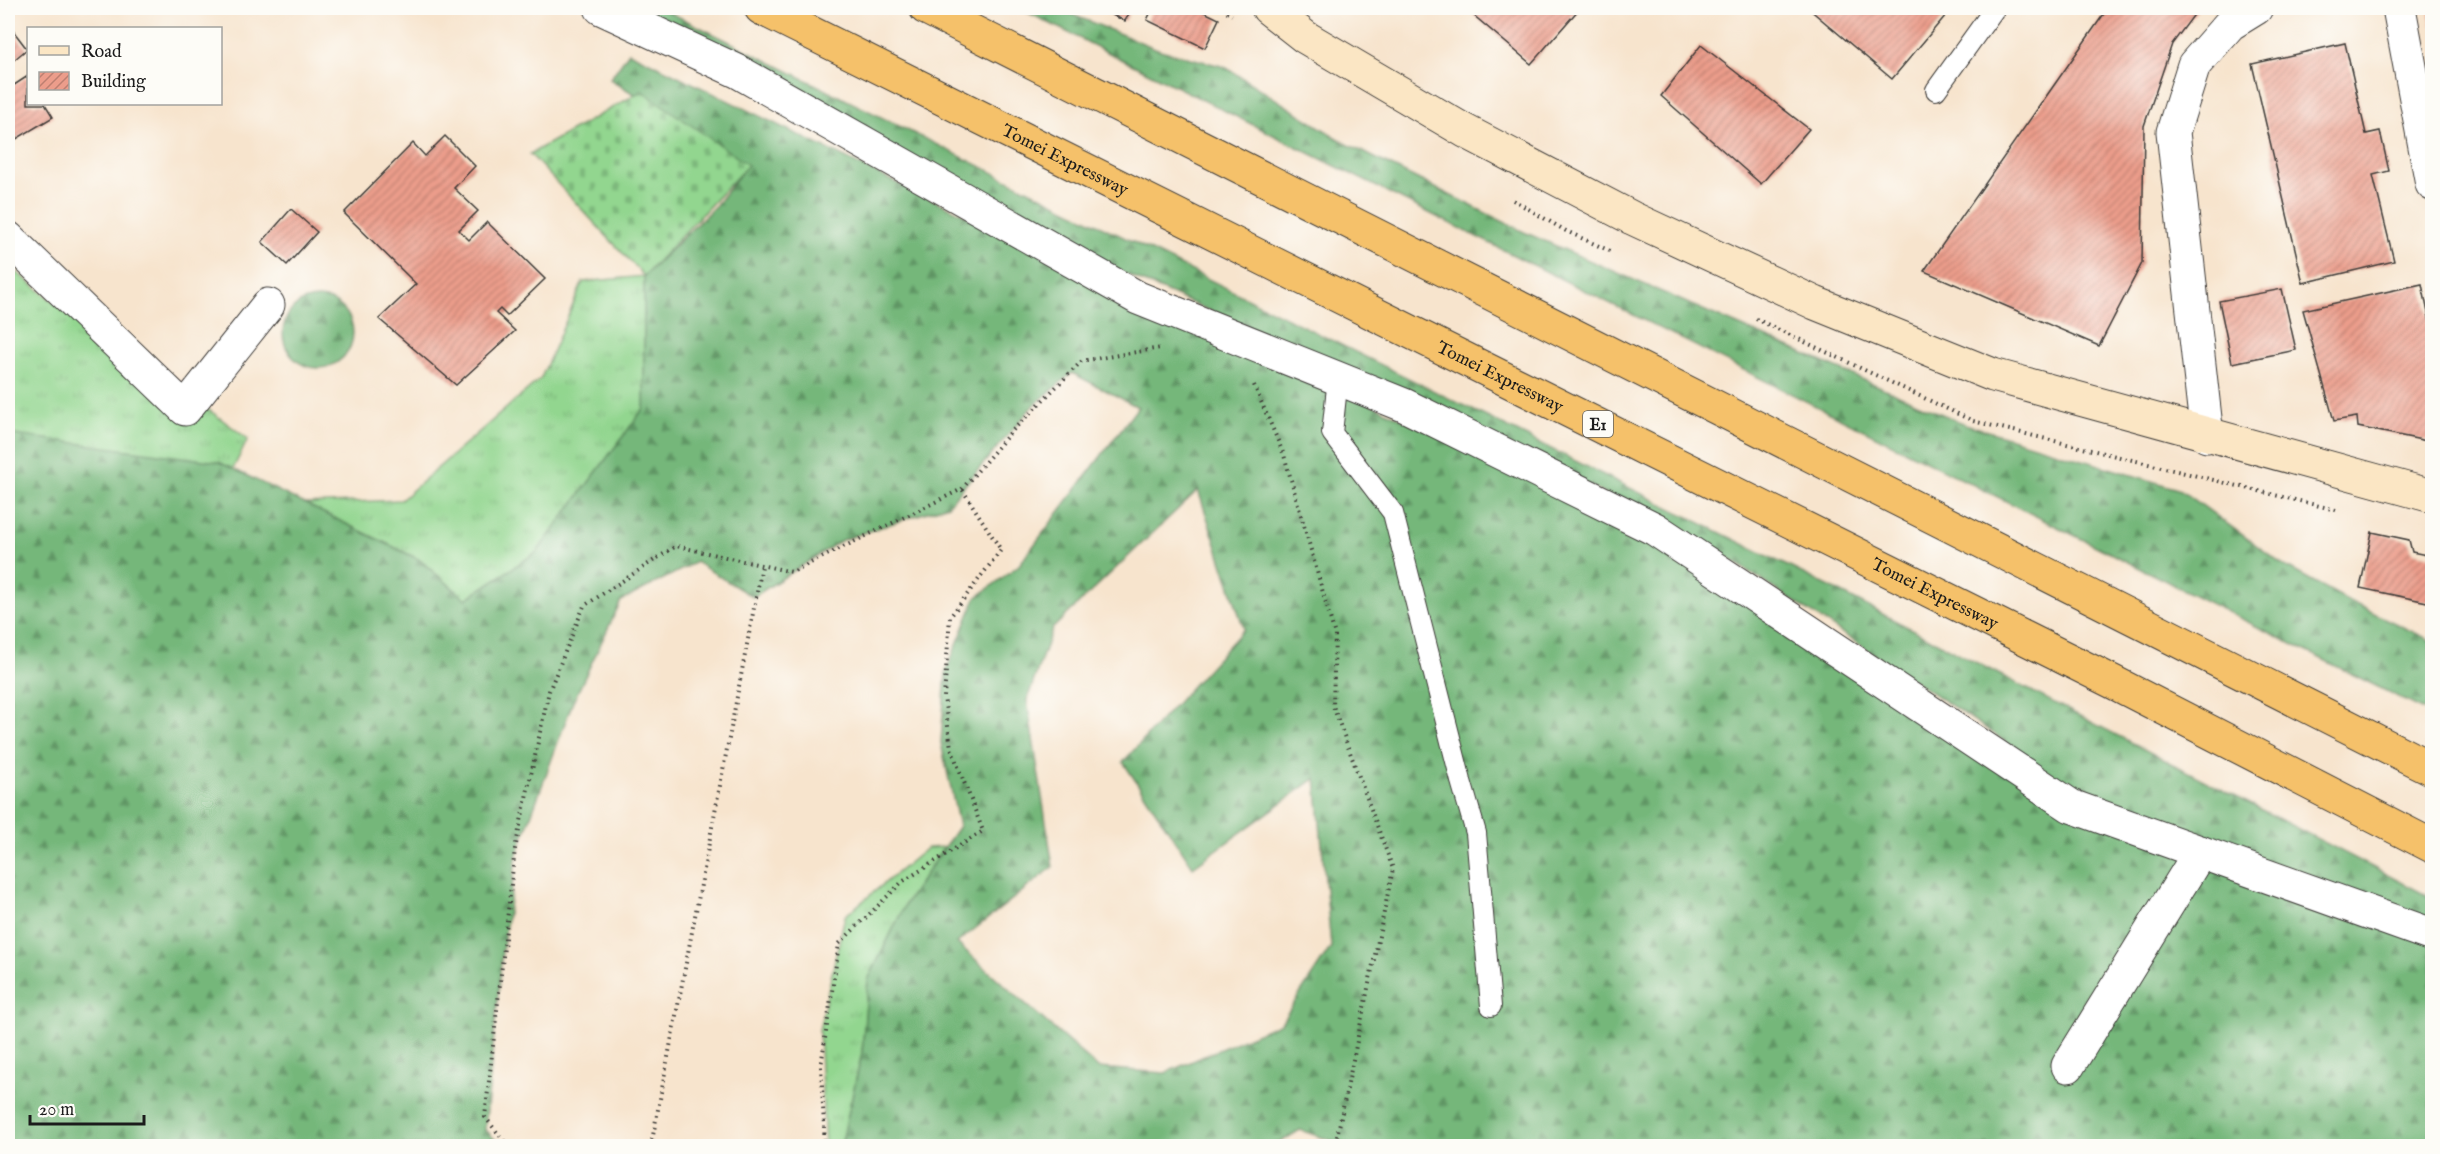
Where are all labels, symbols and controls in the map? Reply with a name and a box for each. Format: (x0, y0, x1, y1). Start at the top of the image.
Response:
legend (27, 27, 222, 105)
text: Road (81, 41, 122, 64)
text: Building (81, 71, 146, 94)
street label: Tomei Expressway (997, 120, 1132, 202)
street label: Tomei Expressway (1432, 337, 1567, 419)
road number: E1 (1583, 411, 1613, 437)
street label: Tomei Expressway (1867, 553, 2002, 636)
scale bar (30, 1088, 144, 1126)
text: 20 m (39, 1099, 74, 1122)

